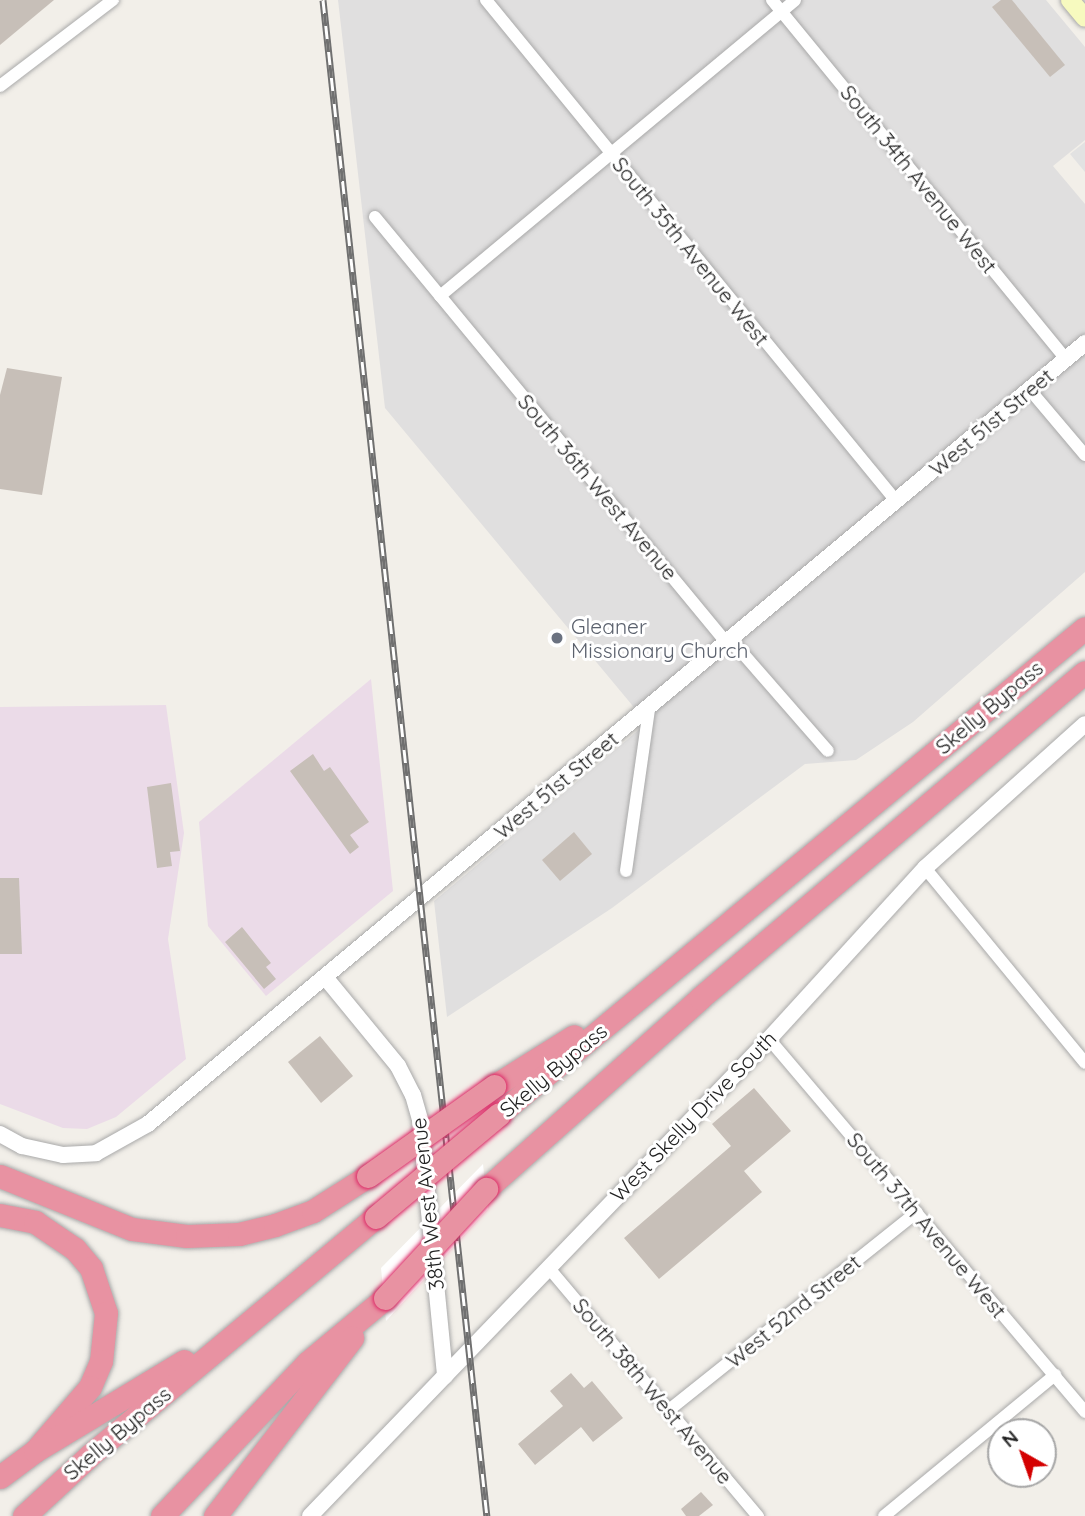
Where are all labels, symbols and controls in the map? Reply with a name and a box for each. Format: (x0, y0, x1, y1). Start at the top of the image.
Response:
street label: South 34th Avenue West (835, 80, 1003, 278)
street label: South 35th Avenue West (607, 152, 775, 350)
street label: West 51st Street (924, 363, 1058, 481)
street label: South 36th West Avenue (513, 389, 683, 585)
place label: Gleaner Missionary Church (571, 613, 748, 663)
marker: Gleaner Missionary Church (549, 630, 565, 646)
street label: Skelly Bypass (930, 655, 1048, 759)
street label: West 51st Street (489, 726, 623, 844)
street label: Skelly Bypass (494, 1018, 612, 1122)
street label: West Skelly Drive South (605, 1025, 781, 1207)
street label: 38th West Avenue (405, 1116, 449, 1292)
street label: South 37th Avenue West (842, 1127, 1012, 1323)
street label: West 52nd Street (721, 1249, 865, 1373)
street label: South 38th West Avenue (568, 1293, 738, 1489)
street label: Skelly Bypass (58, 1381, 176, 1485)
north arrow (987, 1418, 1057, 1488)
text: N (997, 1425, 1023, 1452)

